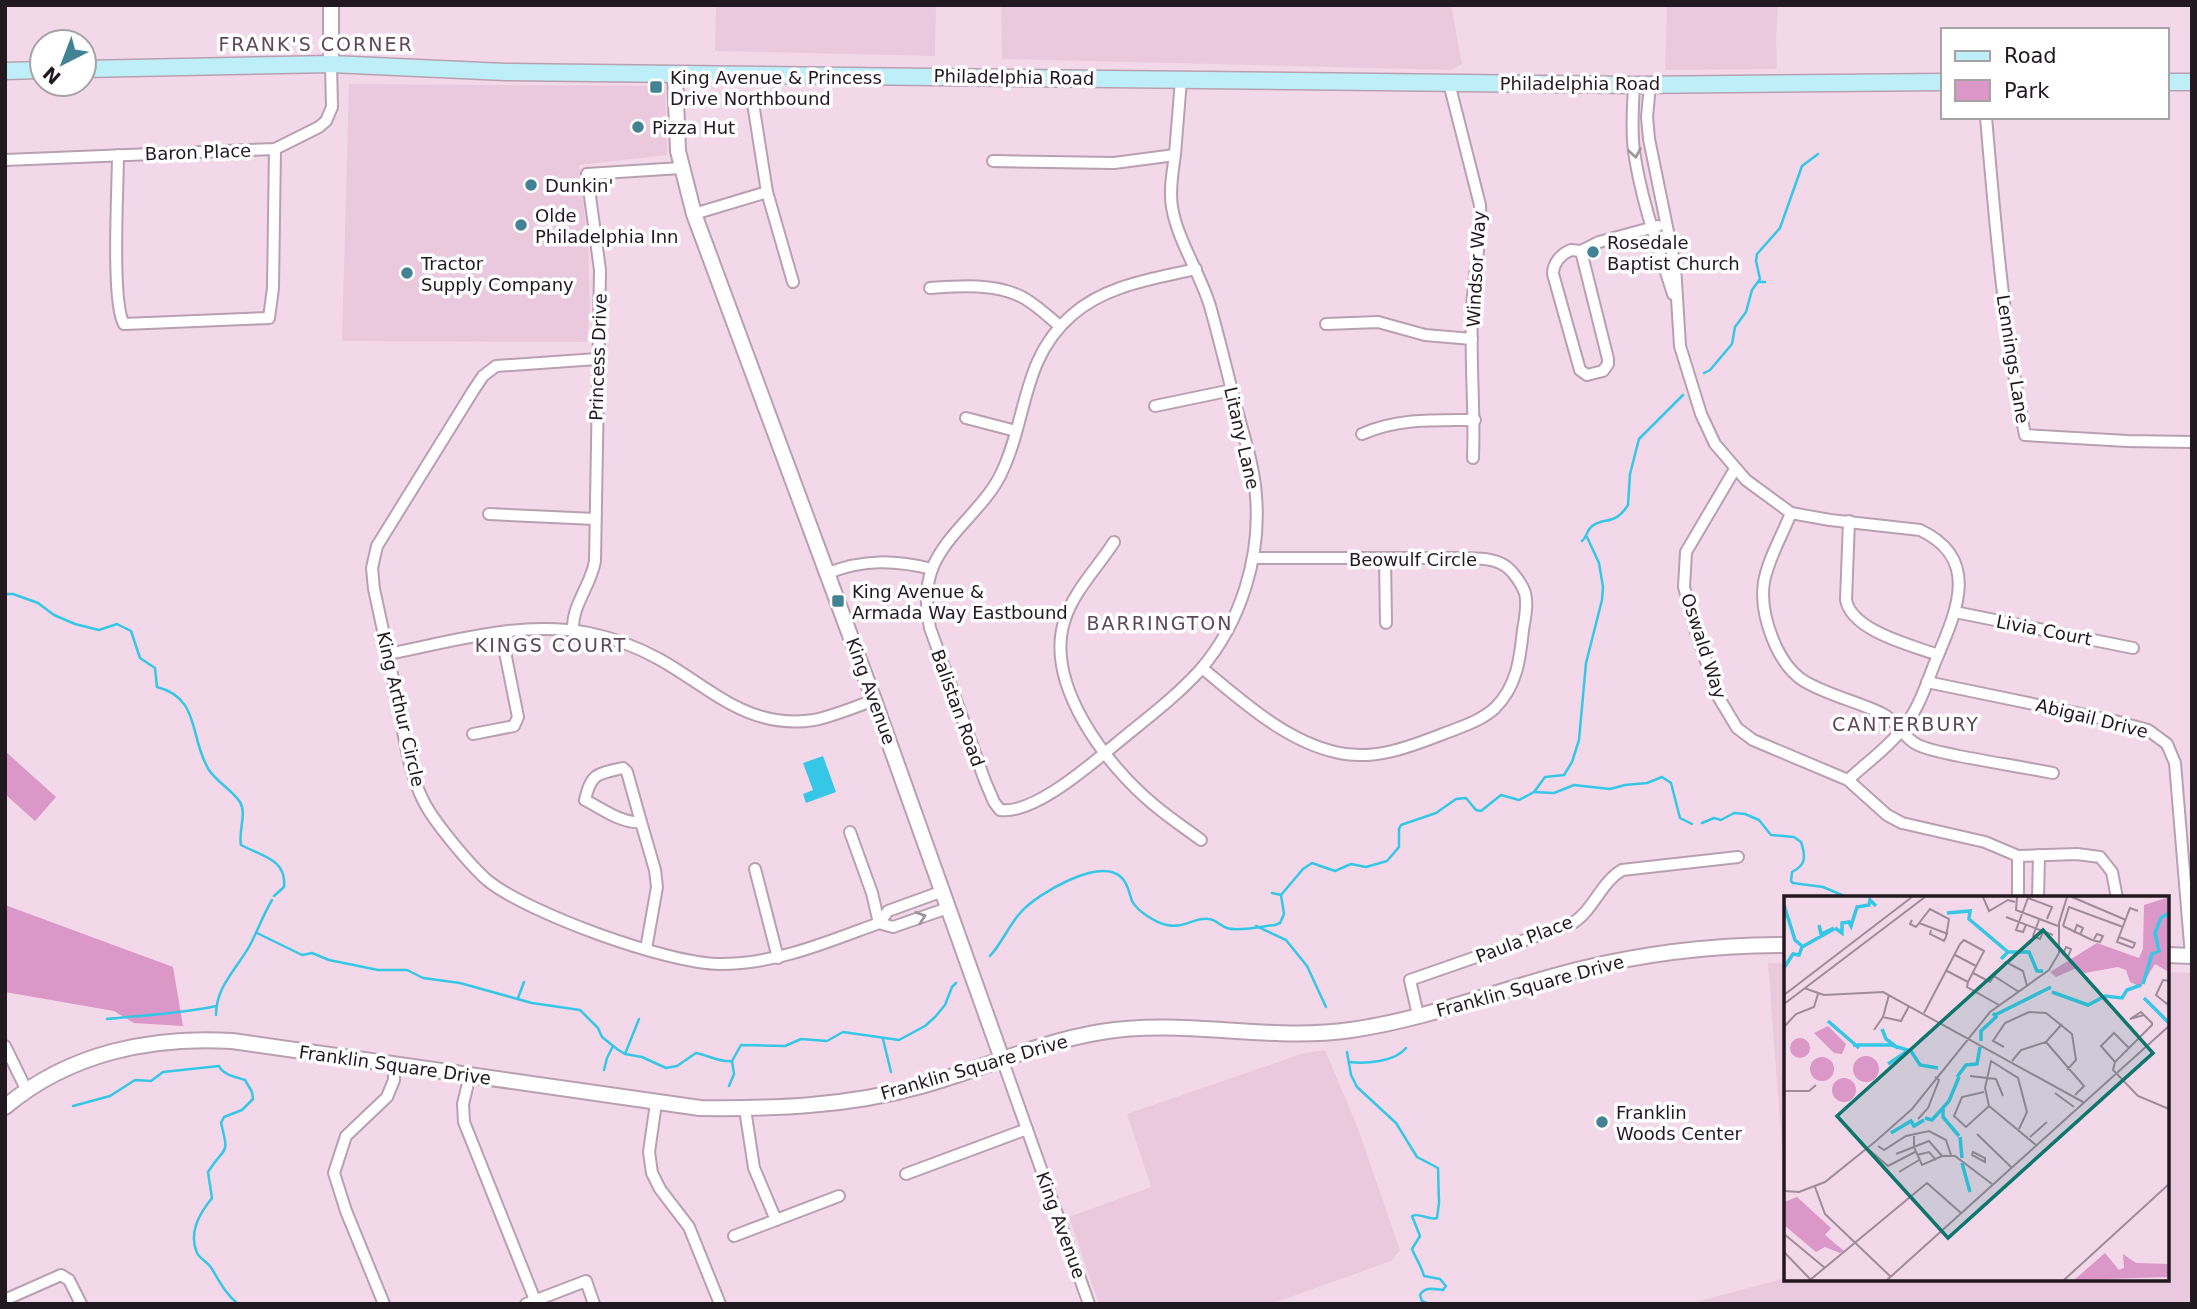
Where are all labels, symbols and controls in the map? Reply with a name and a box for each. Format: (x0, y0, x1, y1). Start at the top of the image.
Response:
north arrow (28, 28, 98, 98)
legend (1941, 28, 2169, 119)
district label: FRANK'S CORNER (218, 33, 414, 55)
text: Road (2004, 44, 2057, 68)
text: N (38, 62, 65, 89)
street label: Philadelphia Road (934, 65, 1094, 89)
place label: King Avenue & Princess Drive Northbound (670, 67, 882, 109)
street label: Philadelphia Road (1500, 73, 1660, 94)
marker: King Avenue & Princess Drive Northbound (648, 79, 664, 95)
text: Park (2004, 79, 2050, 103)
place label: Pizza Hut (652, 117, 735, 138)
marker: Pizza Hut (630, 119, 646, 135)
street label: Baron Place (144, 140, 252, 164)
one-way arrow (1627, 147, 1642, 159)
place label: Dunkin' (545, 175, 613, 196)
marker: Dunkin' (523, 177, 539, 193)
place label: Olde Philadelphia Inn (535, 205, 679, 247)
street label: Windsor Way (1462, 210, 1490, 328)
marker: Olde Philadelphia Inn (513, 217, 529, 233)
place label: Rosedale Baptist Church (1607, 232, 1740, 274)
marker: Rosedale Baptist Church (1585, 244, 1601, 260)
place label: Tractor Supply Company (420, 253, 574, 295)
marker: Tractor Supply Company (399, 265, 415, 281)
street label: Princess Drive (585, 293, 611, 421)
street label: Lennings Lane (1992, 293, 2034, 425)
street label: Litany Lane (1220, 385, 1264, 491)
street label: Beowulf Circle (1349, 549, 1477, 570)
place label: King Avenue & Armada Way Eastbound (852, 581, 1068, 623)
street label: Oswald Way (1677, 591, 1731, 702)
marker: King Avenue & Armada Way Eastbound (830, 593, 846, 609)
street label: Livia Court (1994, 610, 2094, 650)
district label: BARRINGTON (1086, 612, 1234, 634)
street label: King Arthur Circle (373, 629, 429, 789)
district label: KINGS COURT (475, 634, 627, 656)
street label: King Avenue (842, 635, 900, 747)
street label: Balistan Road (927, 647, 989, 769)
street label: Abigail Drive (2034, 694, 2150, 742)
district label: CANTERBURY (1832, 713, 1980, 735)
inset map (1784, 896, 2169, 1281)
one-way arrow (915, 911, 927, 925)
street label: Paula Place (1473, 911, 1575, 967)
street label: Franklin Square Drive (1434, 951, 1626, 1021)
street label: Franklin Square Drive (878, 1030, 1070, 1104)
street label: Franklin Square Drive (298, 1041, 492, 1089)
place label: Franklin Woods Center (1616, 1102, 1742, 1144)
marker: Franklin Woods Center (1594, 1114, 1610, 1130)
street label: King Avenue (1032, 1169, 1090, 1281)

